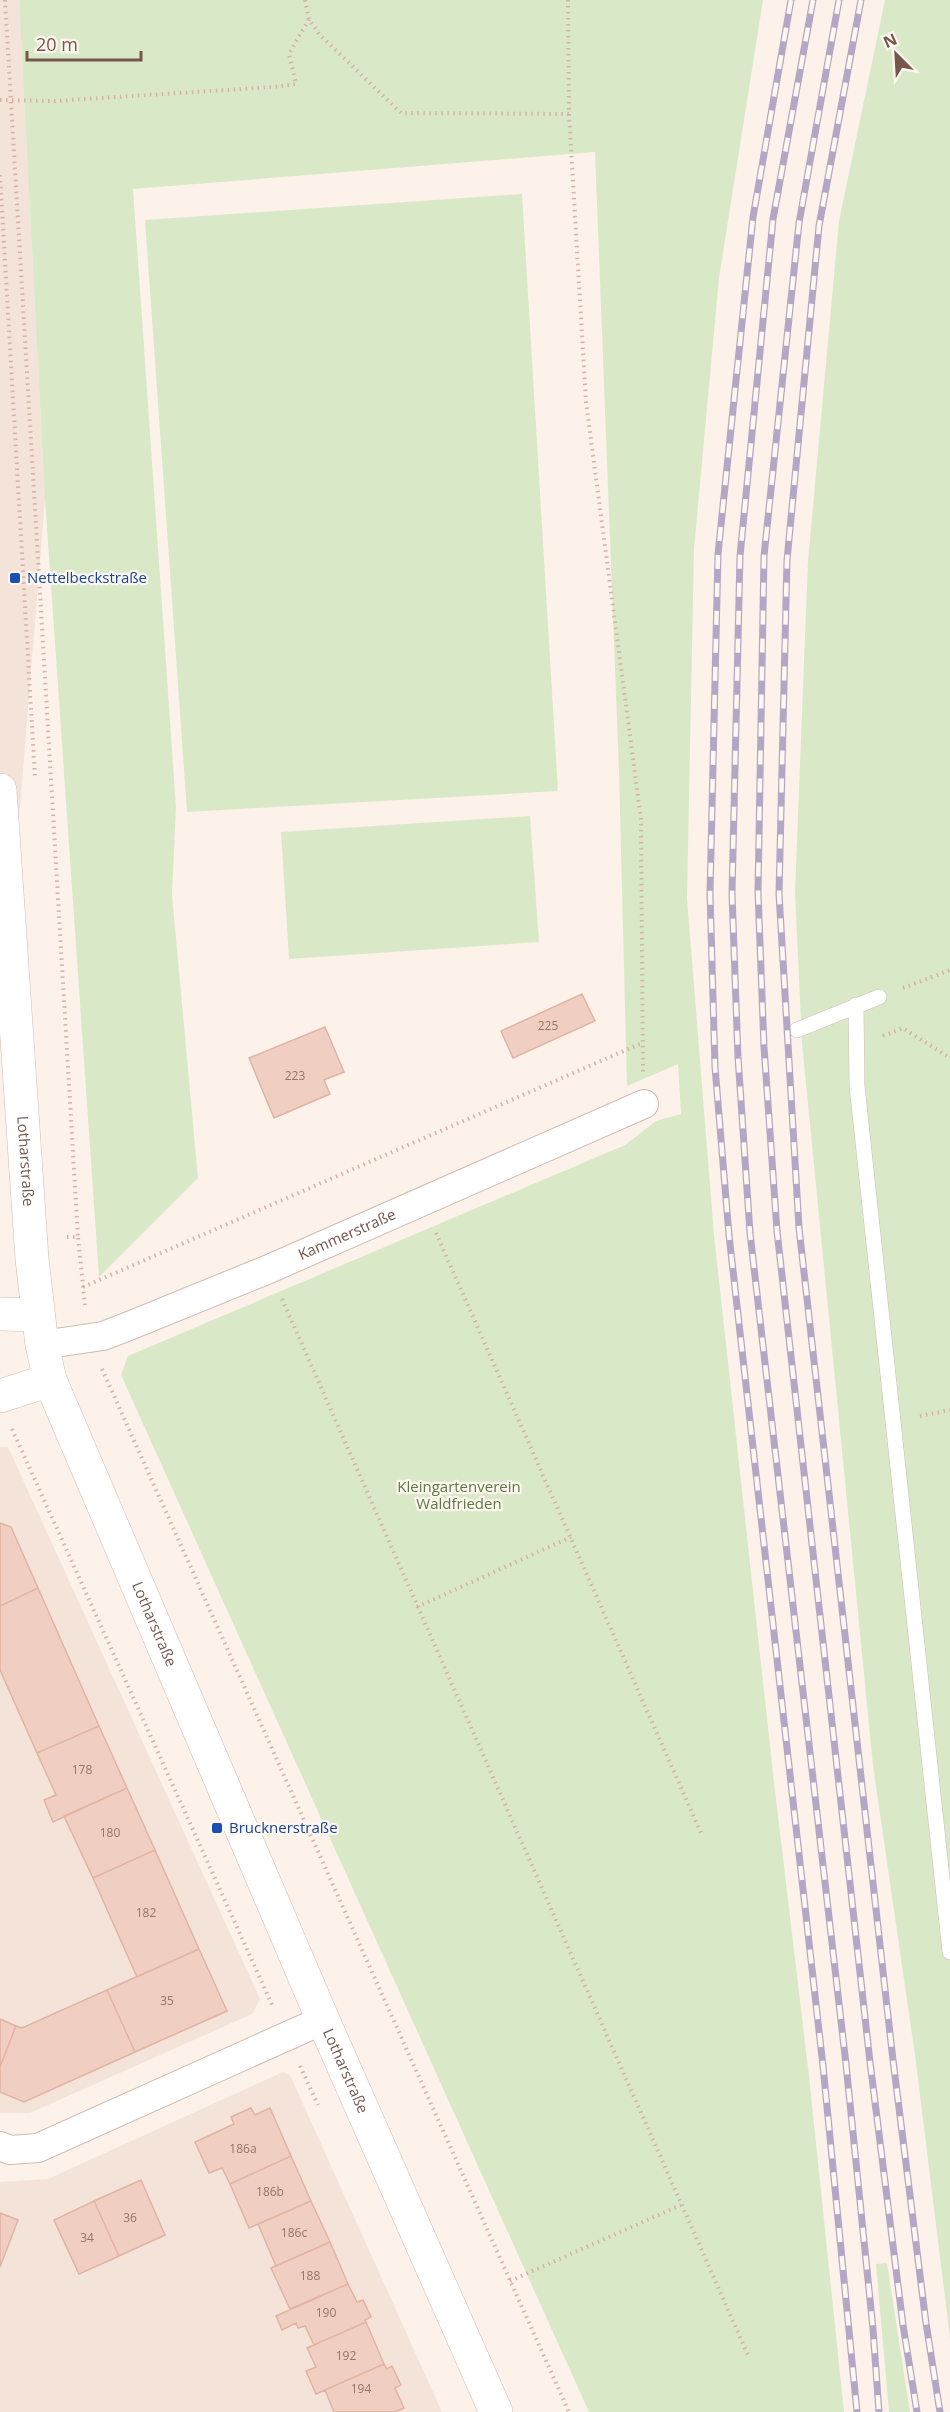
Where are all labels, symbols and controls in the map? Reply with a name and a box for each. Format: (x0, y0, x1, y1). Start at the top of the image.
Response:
scale bar (27, 24, 141, 62)
north arrow (866, 24, 926, 84)
text: N (879, 28, 900, 53)
text: 20 m (36, 32, 78, 56)
place label: Nettelbeckstraße (27, 567, 147, 587)
marker: Nettelbeckstraße (8, 571, 22, 585)
house number: 225 (538, 1017, 558, 1034)
house number: 223 (285, 1067, 305, 1084)
street label: Lotharstraße (13, 1115, 39, 1207)
street label: Kammerstraße (295, 1203, 399, 1264)
park label: Kleingartenverein Waldfrieden (397, 1476, 521, 1513)
street label: Lotharstraße (128, 1578, 182, 1669)
house number: 178 (72, 1761, 92, 1778)
place label: Brucknerstraße (229, 1817, 338, 1837)
marker: Brucknerstraße (210, 1821, 224, 1835)
house number: 180 (100, 1824, 120, 1841)
house number: 182 (136, 1904, 156, 1921)
house number: 35 (160, 1992, 174, 2009)
street label: Lotharstraße (319, 2025, 374, 2116)
house number: 186a (229, 2140, 257, 2157)
house number: 186b (256, 2183, 284, 2200)
house number: 36 (123, 2209, 137, 2226)
house number: 186c (281, 2224, 307, 2241)
house number: 34 (80, 2229, 94, 2246)
house number: 188 (300, 2267, 320, 2284)
house number: 190 (316, 2304, 336, 2321)
house number: 192 (336, 2347, 356, 2364)
house number: 194 (351, 2380, 371, 2397)

